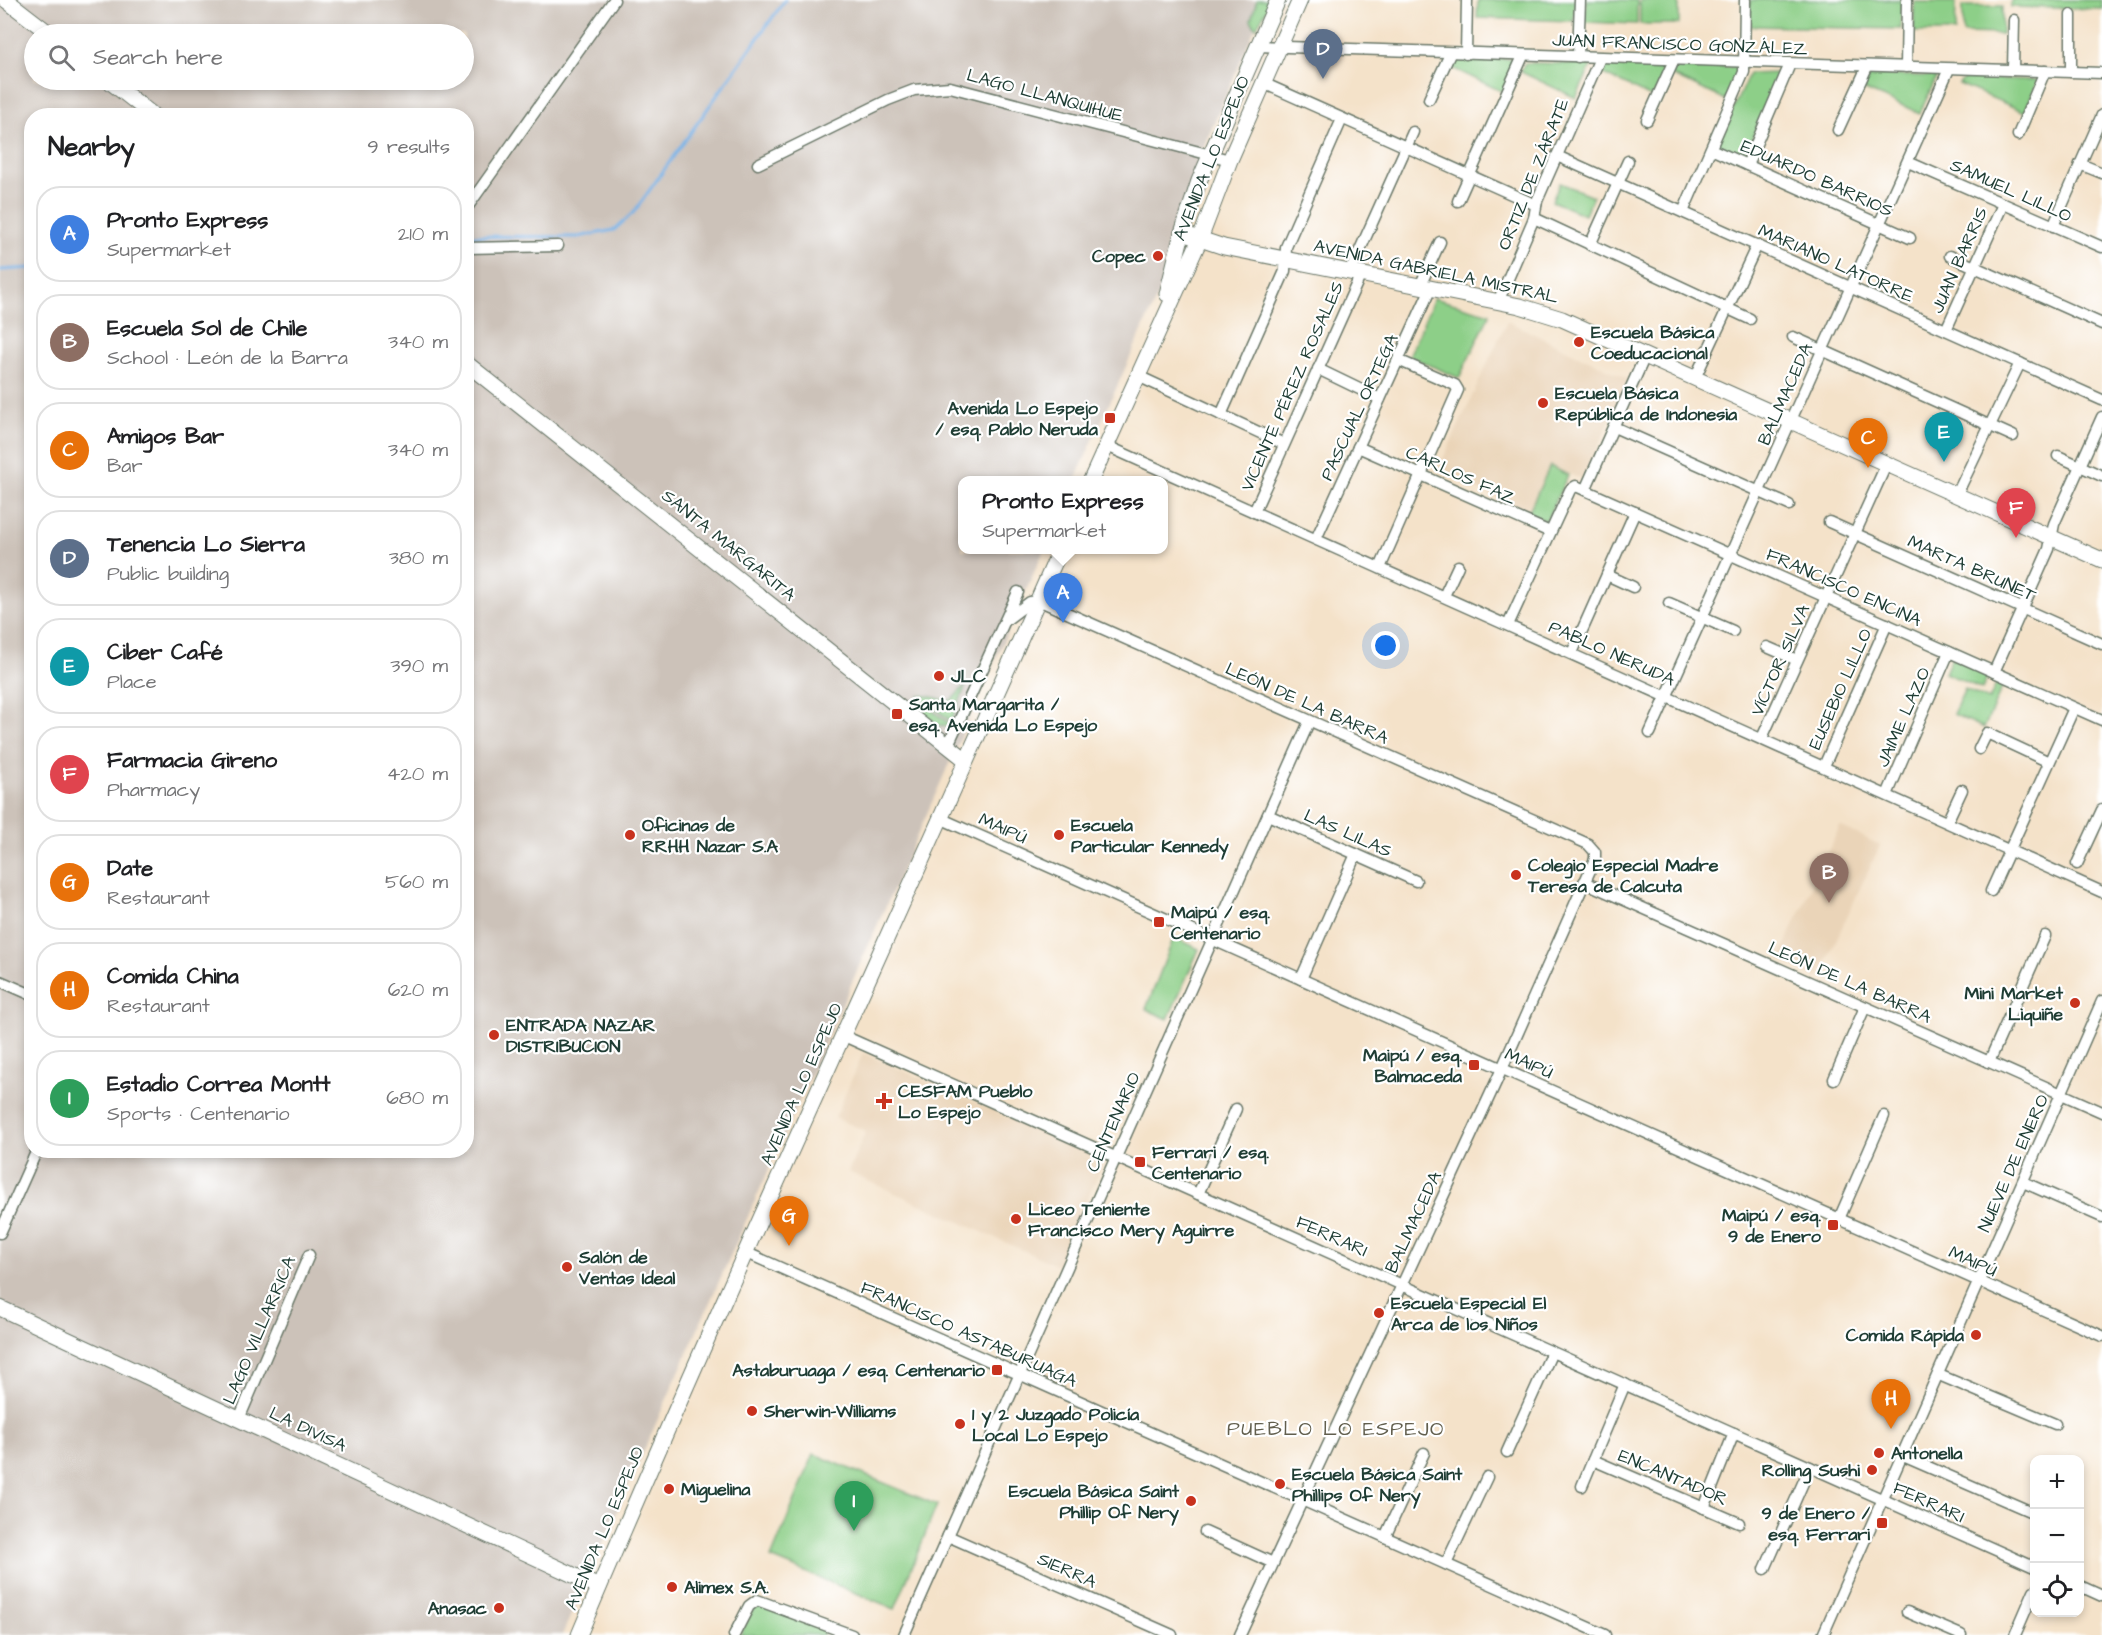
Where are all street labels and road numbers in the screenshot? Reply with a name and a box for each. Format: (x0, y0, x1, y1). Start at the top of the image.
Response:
street label: JUAN FRANCISCO GONZÁLEZ (1552, 28, 1808, 61)
street label: LAGO LLANQUIHUE (964, 63, 1126, 128)
street label: AVENIDA LO ESPEJO (1167, 72, 1256, 244)
street label: ORTIZ DE ZÁRATE (1492, 94, 1575, 254)
street label: EDUARDO BARRIOS (1737, 134, 1897, 223)
street label: SAMUEL LILLO (1946, 152, 2076, 228)
street label: JUAN BARRIS (1925, 203, 1994, 317)
street label: MARIANO LATORRE (1754, 218, 1918, 309)
street label: AVENIDA GABRIELA MISTRAL (1311, 233, 1561, 310)
street label: VICENTE PÉREZ ROSALES (1235, 277, 1350, 495)
street label: PASCUAL ORTEGA (1314, 329, 1405, 485)
street label: BALMACEDA (1752, 339, 1819, 449)
street label: CARLOS FAZ (1402, 440, 1520, 511)
street label: SANTA MARGARITA (656, 483, 801, 608)
street label: MARTA BRUNET (1904, 529, 2041, 608)
street label: FRANCISCO ENCINA (1762, 542, 1926, 633)
street label: VÍCTOR SILVA (1745, 600, 1816, 720)
street label: PABLO NERUDA (1545, 614, 1679, 693)
street label: EUSEBIO LILLO (1803, 625, 1878, 754)
street label: LEÓN DE LA BARRA (1221, 656, 1393, 751)
street label: JAIME LAZO (1870, 663, 1937, 771)
street label: LAS LILAS (1300, 803, 1396, 864)
street label: MAIPÚ (975, 807, 1031, 850)
street label: LEÓN DE LA BARRA (1764, 935, 1936, 1030)
street label: AVENIDA LO ESPEJO (754, 999, 849, 1169)
street label: MAIPÚ (1501, 1042, 1557, 1085)
street label: CENTENARIO (1080, 1068, 1147, 1176)
street label: NUEVE DE ENERO (1972, 1090, 2055, 1236)
street label: BALMACEDA (1379, 1167, 1448, 1277)
street label: FERRARI (1292, 1210, 1372, 1263)
street label: MAIPÚ (1945, 1240, 2001, 1283)
street label: LAGO VILLARRICA (217, 1252, 302, 1408)
street label: FRANCISCO ASTABURUAGA (857, 1275, 1081, 1394)
street label: LA DIVISA (265, 1401, 351, 1458)
street label: AVENIDA LO ESPEJO (559, 1443, 650, 1614)
street label: ENCANTADOR (1614, 1443, 1731, 1512)
street label: FERRARI (1889, 1476, 1969, 1529)
street label: SIERRA (1033, 1546, 1101, 1595)

